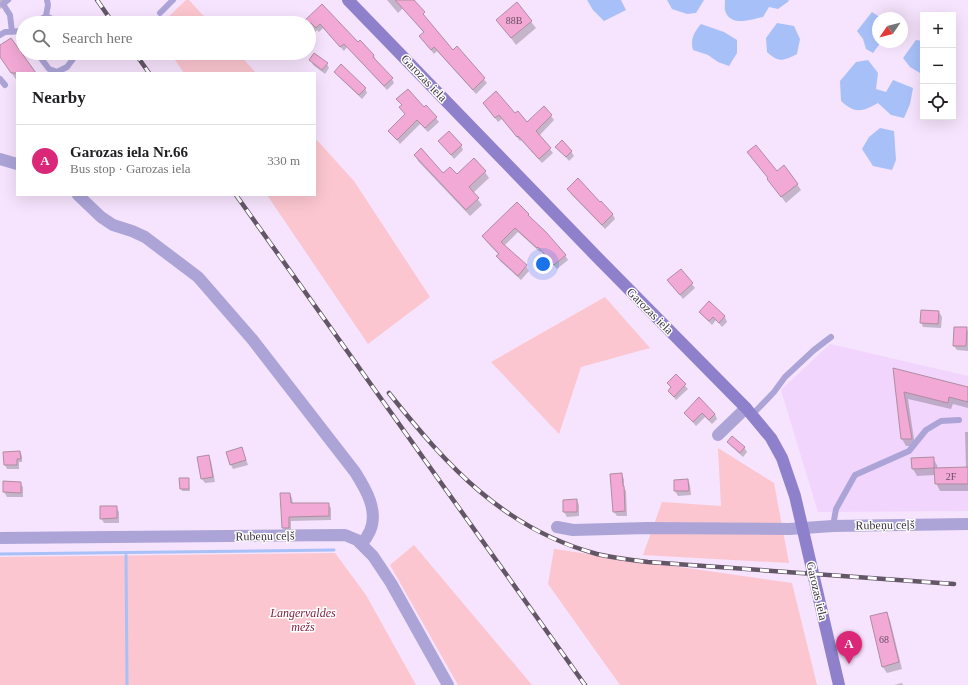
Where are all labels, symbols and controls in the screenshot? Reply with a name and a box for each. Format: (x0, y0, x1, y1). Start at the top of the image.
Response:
north arrow (872, 12, 908, 48)
map controls (920, 12, 956, 120)
button: + (920, 12, 956, 48)
house number: 88B (506, 15, 523, 26)
search box (16, 16, 316, 60)
icon: search (30, 27, 52, 49)
text: Search here (62, 30, 132, 46)
button: − (920, 48, 956, 84)
street label: Garozas iela (398, 52, 450, 105)
button: locate (920, 84, 956, 120)
text: Nearby (32, 88, 86, 107)
text: Garozas iela Nr.66 (70, 144, 188, 160)
text: A (40, 153, 50, 168)
text: 330 m (267, 153, 300, 168)
text: Bus stop · Garozas iela (70, 161, 191, 176)
your location (533, 254, 553, 274)
street label: Garozas iela (624, 285, 677, 338)
house number: 2F (946, 471, 957, 482)
street label: Rubeņu ceļš (855, 517, 915, 533)
street label: Rubeņu ceļš (235, 528, 295, 544)
street label: Garozas iela (803, 560, 831, 622)
park label: Langervaldes mežs (269, 606, 336, 634)
pin: A (836, 631, 862, 664)
house number: 68 (879, 634, 889, 645)

